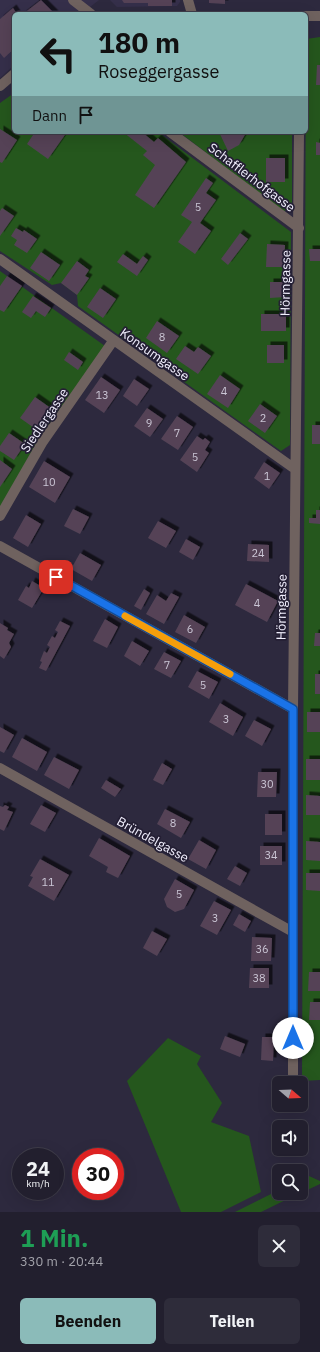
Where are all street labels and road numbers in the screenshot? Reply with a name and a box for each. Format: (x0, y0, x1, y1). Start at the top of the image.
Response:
street label: Schafflerhofgasse (205, 139, 299, 216)
street label: Hörmgasse (276, 250, 295, 316)
street label: Konsumgasse (117, 324, 193, 385)
street label: Siedlergasse (17, 385, 72, 456)
street label: Hörmgasse (272, 574, 291, 640)
street label: Bründelgasse (114, 813, 192, 866)

